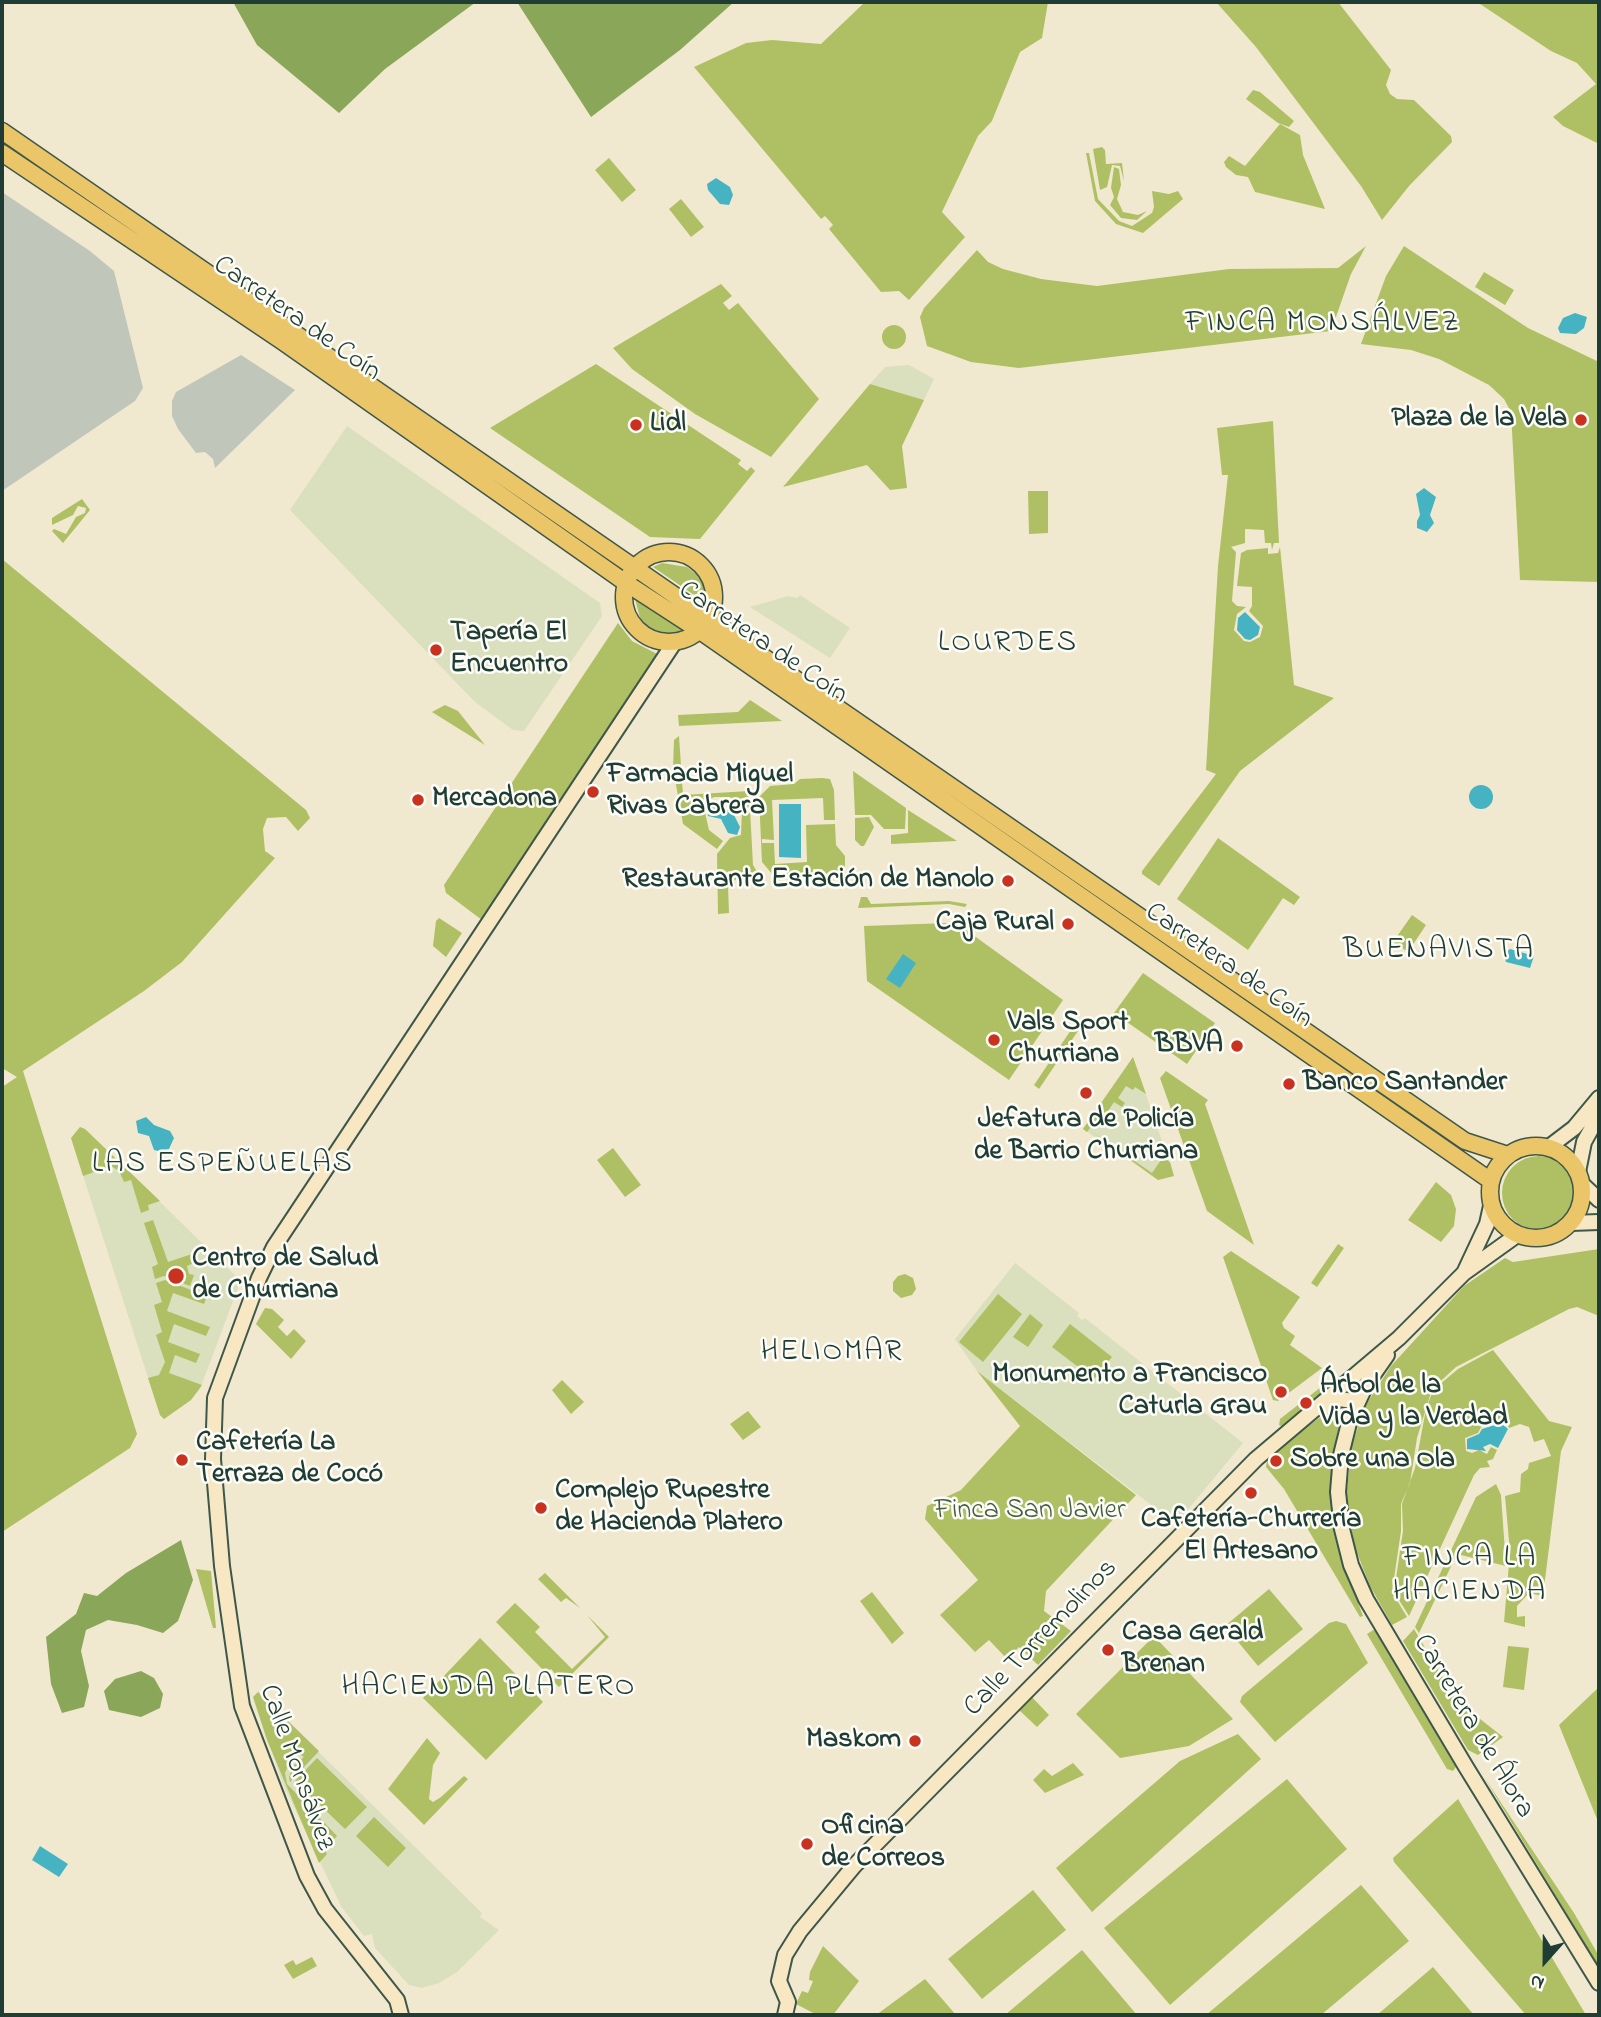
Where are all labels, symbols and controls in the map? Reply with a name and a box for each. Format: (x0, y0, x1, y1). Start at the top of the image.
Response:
street label: Carretera de Coín (206, 250, 386, 390)
district label: FINCA MONSÁLVEZ (1187, 307, 1459, 343)
place label: Plaza de la Vela (1391, 403, 1567, 437)
place label: Lidl (650, 408, 686, 442)
marker: Plaza de la Vela (1573, 412, 1589, 428)
marker: Lidl (628, 417, 644, 433)
street label: Carretera de Coín (671, 575, 853, 713)
place label: Tapería El Encuentro (450, 617, 568, 683)
district label: LOURDES (939, 627, 1077, 663)
marker: Tapería El Encuentro (428, 642, 444, 658)
place label: Farmacia Miguel Rivas Cabrera (607, 759, 793, 825)
place label: Mercadona (432, 783, 557, 817)
marker: Farmacia Miguel Rivas Cabrera (585, 784, 601, 800)
marker: Mercadona (410, 792, 426, 808)
place label: Restaurante Estación de Manolo (622, 864, 994, 898)
marker: Restaurante Estación de Manolo (1000, 873, 1016, 889)
street label: Carretera de Coín (1138, 897, 1318, 1037)
place label: Caja Rural (936, 907, 1054, 941)
marker: Caja Rural (1060, 916, 1076, 932)
district label: BUENAVISTA (1344, 934, 1534, 970)
place label: Vals Sport Churriana (1008, 1007, 1128, 1073)
place label: BBVA (1155, 1029, 1223, 1063)
marker: Vals Sport Churriana (986, 1032, 1002, 1048)
marker: BBVA (1229, 1038, 1245, 1054)
place label: Banco Santander (1303, 1067, 1507, 1101)
marker: Banco Santander (1281, 1076, 1297, 1092)
marker: Jefatura de Policía de Barrio Churriana (1078, 1085, 1094, 1101)
place label: Jefatura de Policía de Barrio Churriana (974, 1104, 1198, 1170)
district label: LAS ESPEÑUELAS (94, 1148, 352, 1184)
place label: Centro de Salud de Churriana (192, 1243, 378, 1309)
marker: Centro de Salud de Churriana (166, 1266, 186, 1286)
district label: HELIOMAR (762, 1336, 902, 1372)
place label: Monumento a Francisco Caturla Grau (992, 1359, 1267, 1425)
place label: Árbol de la Vida y la Verdad (1320, 1370, 1508, 1436)
marker: Monumento a Francisco Caturla Grau (1273, 1384, 1289, 1400)
marker: Árbol de la Vida y la Verdad (1298, 1395, 1314, 1411)
place label: Cafetería La Terraza de Cocó (196, 1427, 383, 1493)
place label: Sobre una Ola (1290, 1444, 1455, 1478)
marker: Cafetería La Terraza de Cocó (174, 1452, 190, 1468)
marker: Sobre una Ola (1268, 1453, 1284, 1469)
place label: Complejo Rupestre de Hacienda Platero (555, 1475, 783, 1541)
marker: Cafetería-Churrería El Artesano (1243, 1485, 1259, 1501)
park label: Finca San Javier (934, 1495, 1126, 1529)
marker: Complejo Rupestre de Hacienda Platero (533, 1500, 549, 1516)
place label: Cafetería-Churrería El Artesano (1141, 1504, 1361, 1570)
district label: FINCA LA HACIENDA (1394, 1542, 1546, 1612)
street label: Calle Torremolinos (958, 1553, 1126, 1725)
place label: Casa Gerald Brenan (1122, 1617, 1263, 1683)
street label: Carretera de Álora (1404, 1629, 1540, 1825)
marker: Casa Gerald Brenan (1100, 1642, 1116, 1658)
district label: HACIENDA PLATERO (344, 1671, 634, 1707)
street label: Calle Monsálvez (249, 1681, 341, 1855)
place label: Maskom (806, 1724, 901, 1758)
marker: Maskom (907, 1733, 923, 1749)
place label: Oficina de Correos (821, 1811, 945, 1877)
marker: Oficina de Correos (799, 1836, 815, 1852)
north arrow (1510, 1926, 1580, 1996)
text: N (1526, 1966, 1548, 1996)

